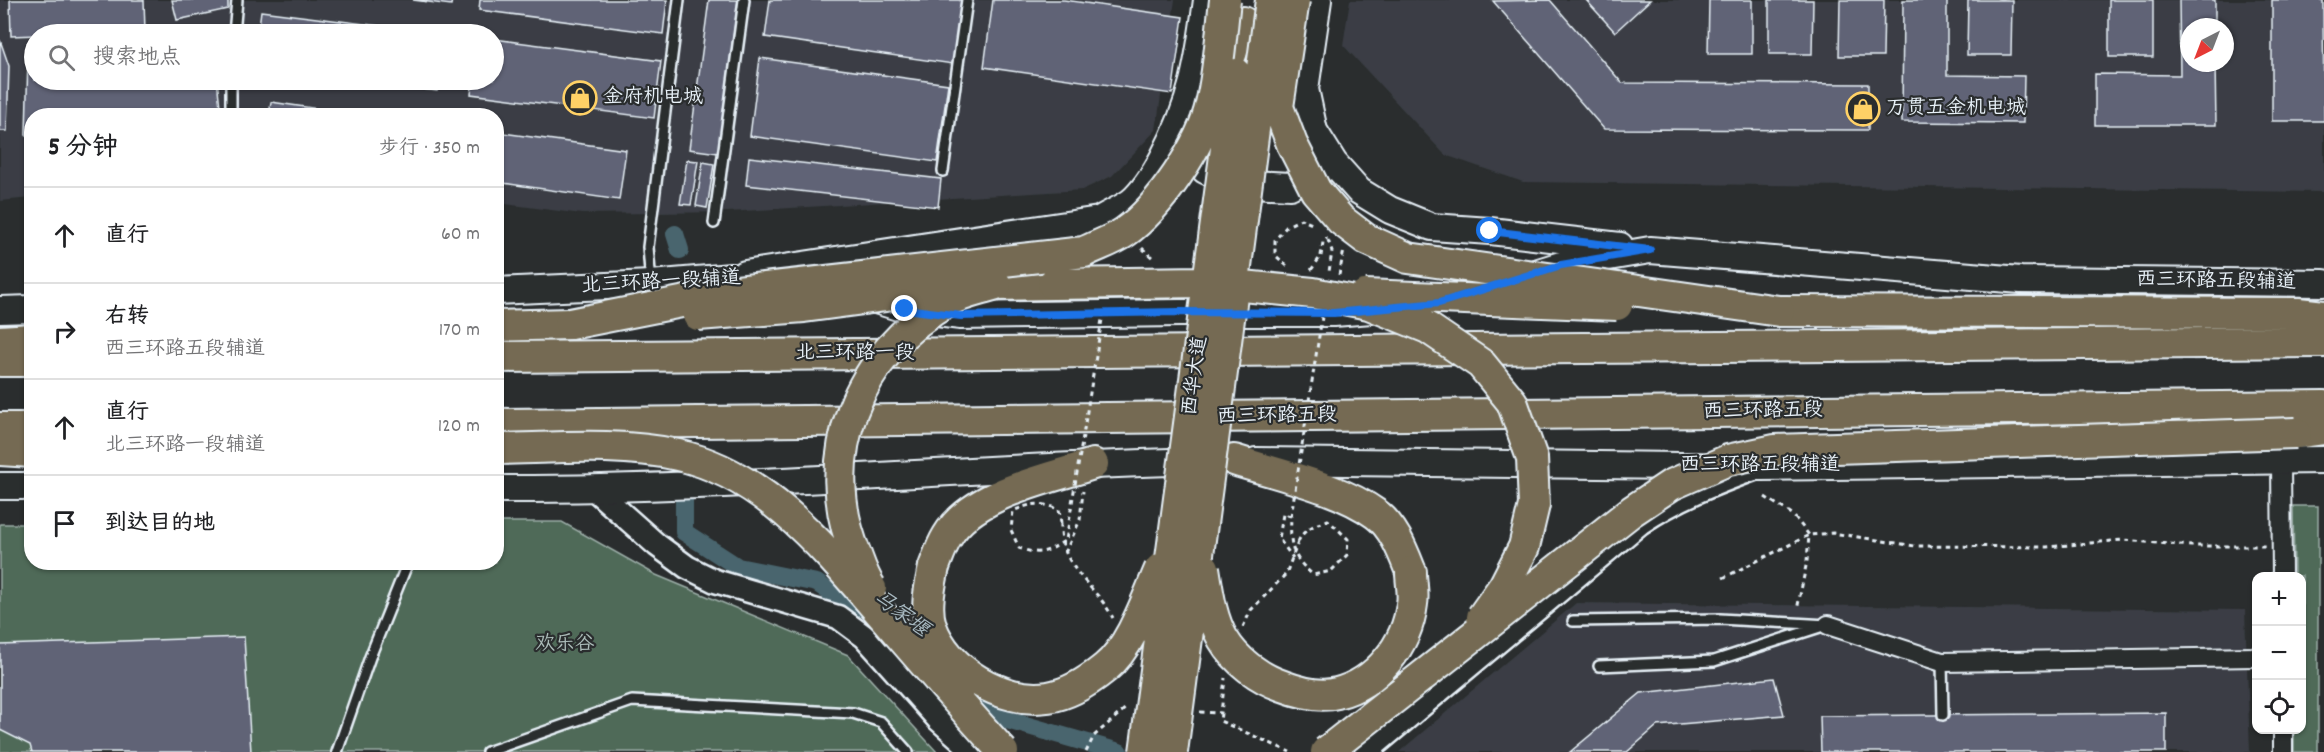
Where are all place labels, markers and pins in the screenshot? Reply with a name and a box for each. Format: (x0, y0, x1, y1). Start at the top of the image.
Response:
shop icon: 金府机电城 (562, 80, 598, 116)
place label: 金府机电城 (603, 84, 703, 112)
shop icon: 万贯五金机电城 (1845, 91, 1881, 127)
place label: 万贯五金机电城 (1886, 95, 2026, 123)

